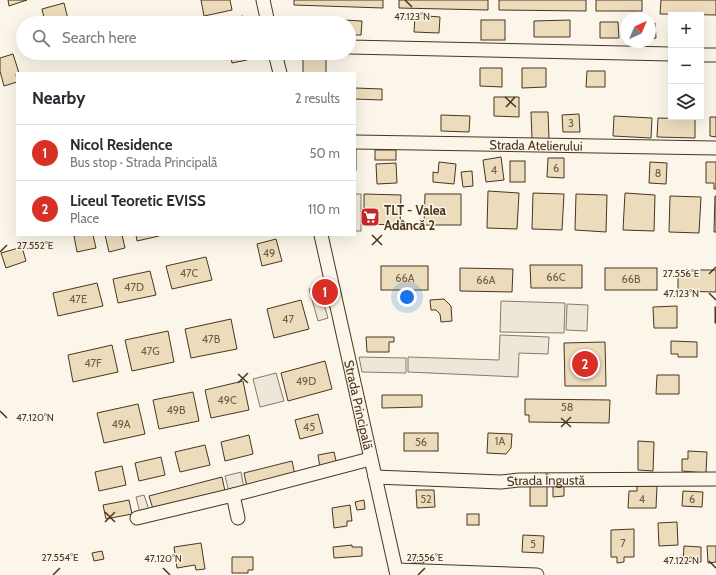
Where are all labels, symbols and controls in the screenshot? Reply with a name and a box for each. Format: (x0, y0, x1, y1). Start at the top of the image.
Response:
text: 47.123°N (394, 10, 430, 23)
north arrow (620, 12, 656, 48)
map controls (668, 12, 704, 120)
button: + (668, 12, 704, 48)
search box (16, 16, 356, 60)
icon: search (30, 27, 52, 49)
text: Search here (62, 29, 137, 47)
button: − (668, 48, 704, 84)
button: layers (668, 84, 704, 120)
text: Nearby (32, 88, 85, 108)
text: 2 results (295, 90, 340, 106)
house number: 3 (568, 116, 574, 130)
text: Nicol Residence (70, 136, 173, 154)
street label: Strada Atelierului (489, 136, 583, 154)
text: 1 (43, 145, 47, 161)
text: 50 m (310, 145, 340, 161)
text: Bus stop · Strada Principală (70, 154, 217, 170)
house number: 6 (553, 161, 559, 175)
house number: 4 (491, 163, 498, 177)
house number: 8 (655, 166, 661, 180)
text: Liceul Teoretic EVISS (70, 192, 206, 210)
text: 2 (42, 201, 48, 217)
text: 110 m (308, 201, 340, 217)
place label: TLT - Valea Adâncă 2 (384, 202, 446, 233)
supermarket icon: TLT - Valea Adâncă 2 (359, 206, 381, 228)
text: Place (70, 210, 99, 226)
text: 27.552°E (17, 239, 54, 252)
house number: 49 (263, 246, 275, 260)
house number: 47C (180, 266, 198, 280)
text: 27.556°E (663, 267, 700, 280)
house number: 66C (546, 270, 566, 284)
house number: 66A (395, 271, 415, 285)
house number: 66B (621, 272, 641, 286)
house number: 66A (476, 273, 496, 287)
pin: 1 (312, 277, 338, 307)
house number: 47D (124, 280, 144, 294)
your location (397, 287, 417, 307)
text: 47.123°N (663, 287, 699, 300)
house number: 47E (69, 292, 87, 306)
house number: 47 (282, 312, 294, 326)
house number: 47B (202, 332, 221, 346)
house number: 47G (140, 344, 160, 358)
pin: 2 (572, 349, 598, 379)
house number: 47F (84, 356, 102, 370)
street label: Strada Principală (341, 358, 377, 452)
house number: 49D (296, 374, 316, 388)
house number: 49C (217, 393, 237, 407)
house number: 58 (561, 400, 573, 414)
house number: 49B (166, 403, 186, 417)
text: 47.120°N (16, 411, 54, 424)
house number: 49A (111, 417, 131, 431)
house number: 45 (303, 420, 315, 434)
house number: 1A (495, 434, 505, 448)
house number: 56 (415, 435, 427, 449)
street label: Strada Îngustă (506, 472, 586, 489)
house number: 52 (420, 492, 432, 506)
house number: 4 (639, 492, 646, 506)
house number: 6 (689, 492, 695, 506)
house number: 7 (620, 536, 626, 550)
house number: 5 (530, 537, 536, 551)
text: 27.554°E (42, 551, 79, 564)
text: 27.556°E (407, 551, 444, 564)
text: 47.120°N (144, 552, 182, 565)
text: 47.122°N (663, 554, 699, 567)

